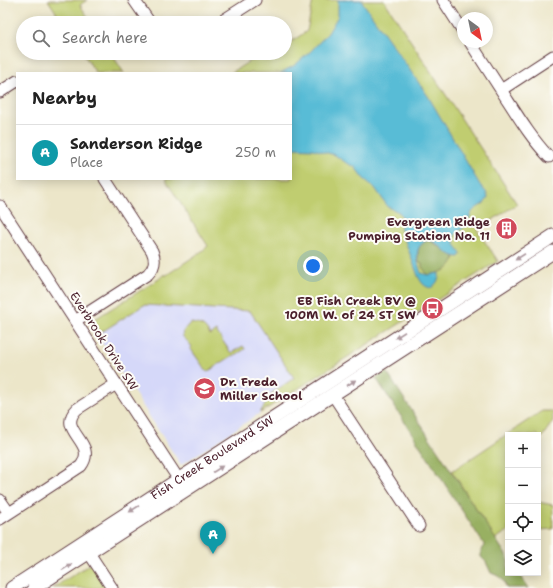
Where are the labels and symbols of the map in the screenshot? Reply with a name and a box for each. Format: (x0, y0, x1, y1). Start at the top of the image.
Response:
north arrow (457, 12, 493, 48)
place label: Evergreen Ridge Pumping Station No. 11 (348, 214, 490, 244)
building icon: Evergreen Ridge Pumping Station No. 11 (493, 216, 519, 242)
one-way arrow (515, 253, 525, 261)
your location (303, 256, 323, 276)
street label: Everbrook Drive SW (66, 289, 142, 393)
place label: EB Fish Creek BV @ 100M W. of 24 ST SW (284, 293, 416, 323)
bus stop icon: EB Fish Creek BV @ 100M W. of 24 ST SW (419, 295, 445, 321)
one-way arrow (394, 332, 406, 339)
place label: Dr. Freda Miller School (220, 374, 302, 404)
school or university icon: Dr. Freda Miller School (192, 376, 218, 402)
one-way arrow (346, 379, 356, 387)
street label: Fish Creek Boulevard SW (148, 412, 277, 503)
one-way arrow (213, 465, 223, 473)
one-way arrow (128, 505, 140, 512)
pin: A (200, 521, 226, 554)
one-way arrow (62, 563, 72, 571)

